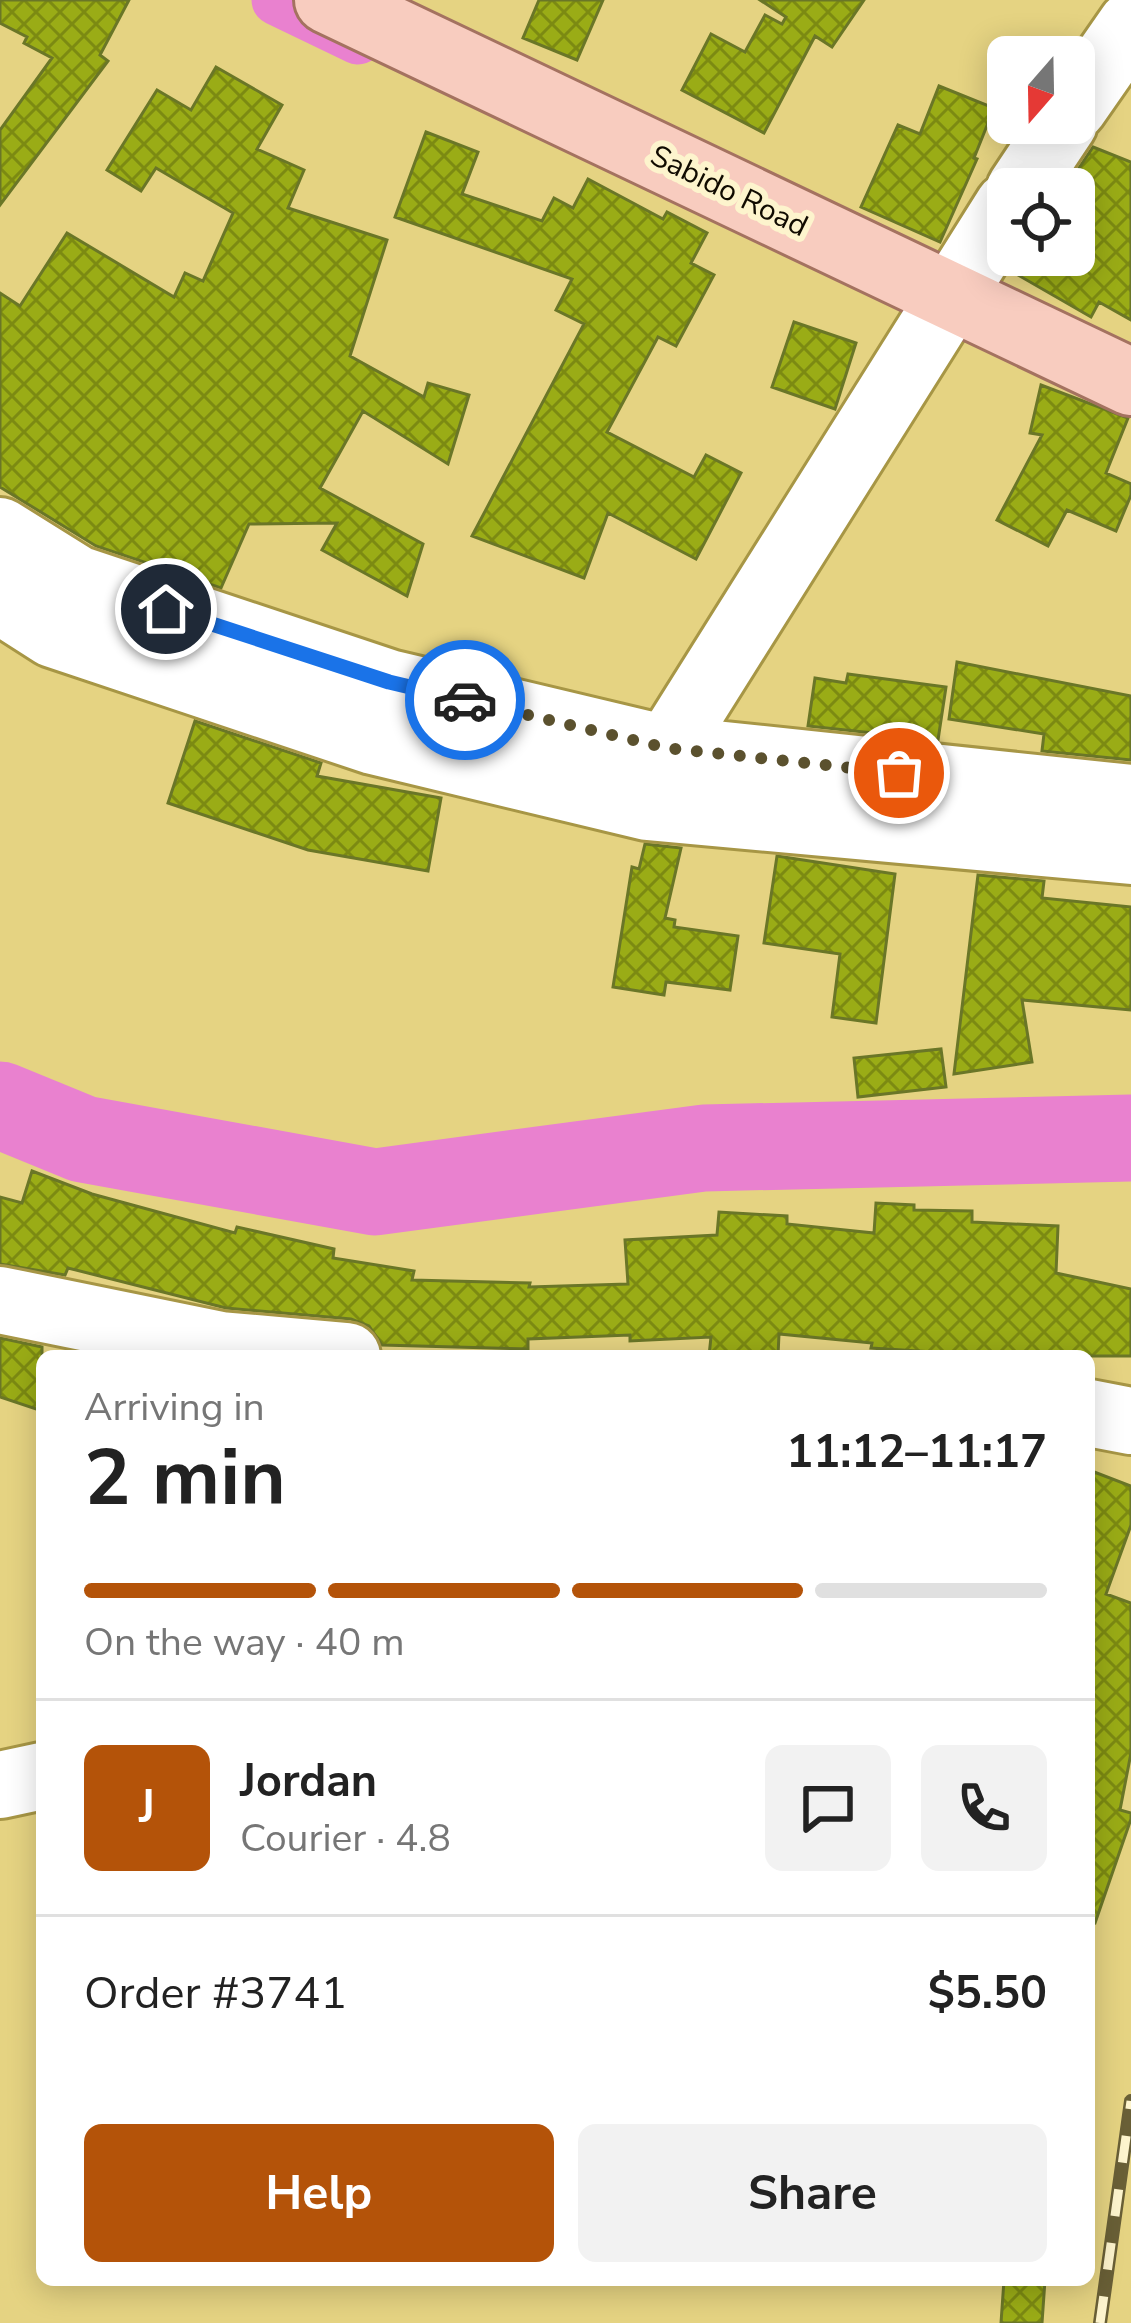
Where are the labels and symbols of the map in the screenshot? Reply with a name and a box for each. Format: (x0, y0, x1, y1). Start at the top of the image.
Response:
north arrow (987, 36, 1095, 144)
street label: Sabido Road (643, 135, 815, 247)
pin (115, 558, 217, 660)
courier (405, 640, 525, 760)
pin (848, 722, 950, 824)

